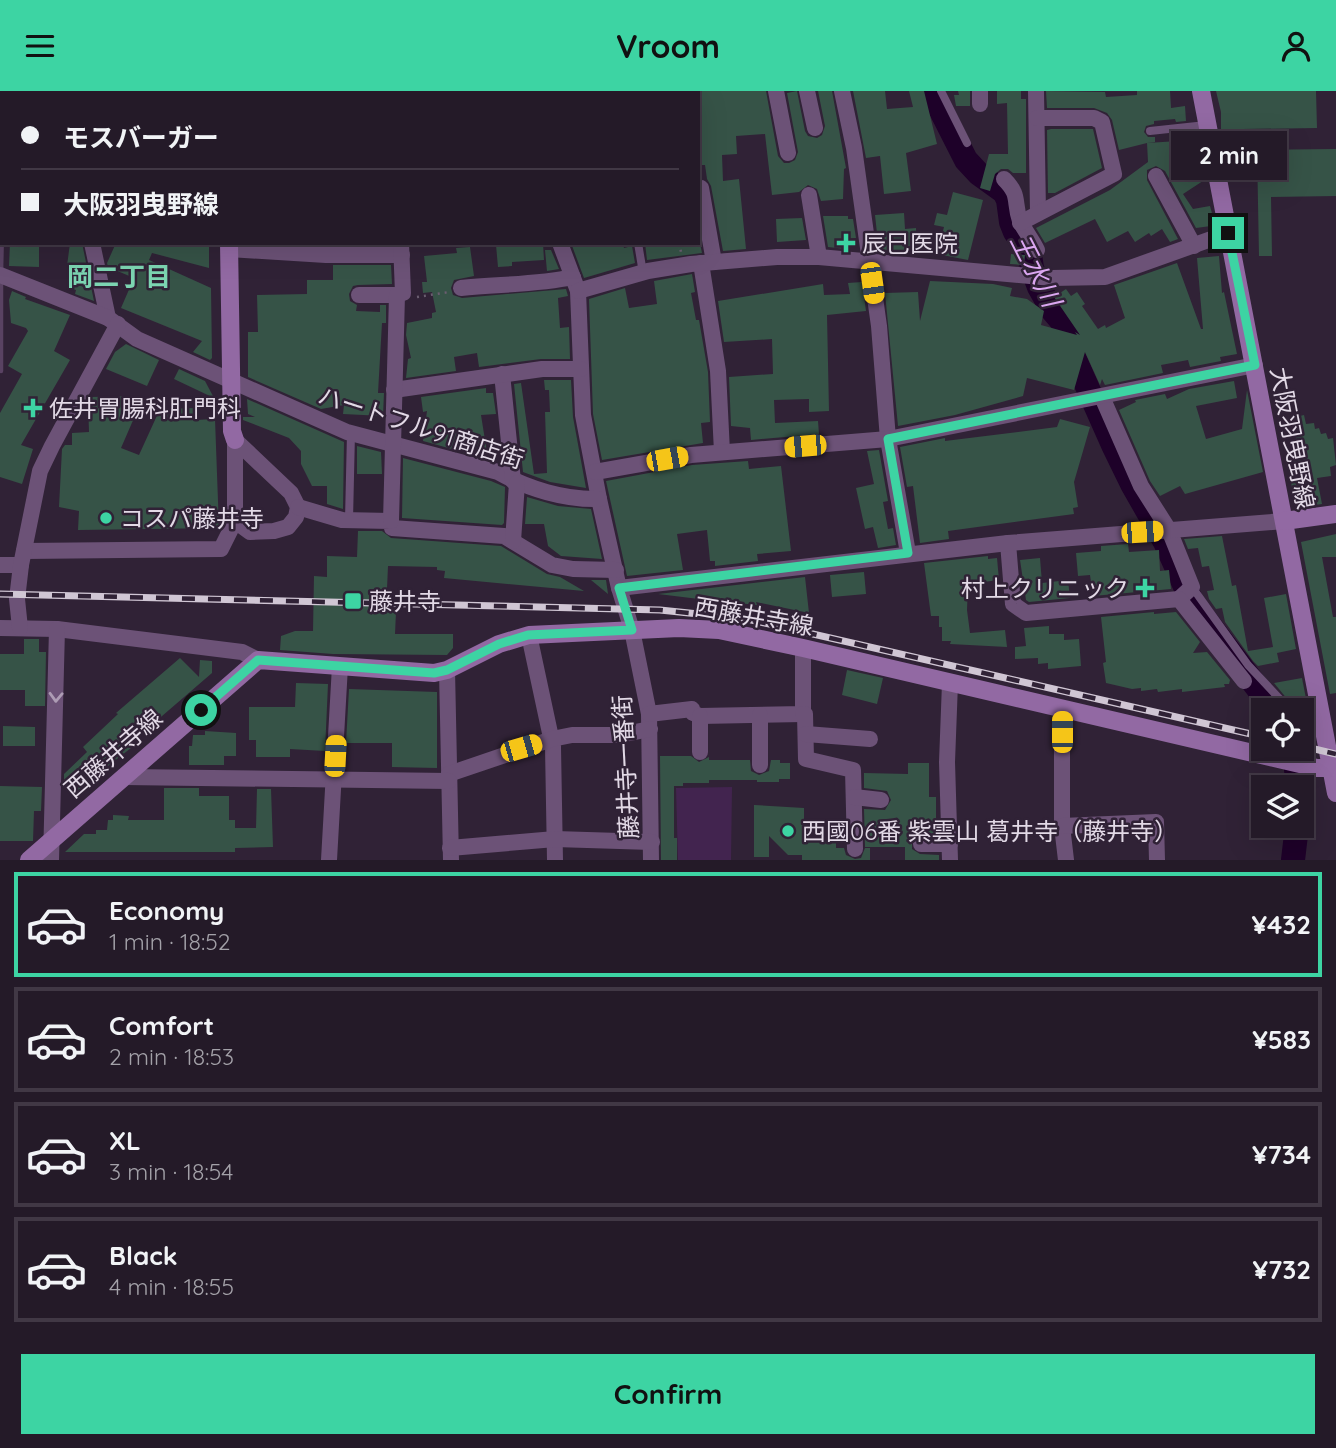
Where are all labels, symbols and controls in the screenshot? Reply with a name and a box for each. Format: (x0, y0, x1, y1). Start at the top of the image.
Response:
text: Vroom (616, 26, 720, 66)
icon: menu (21, 27, 59, 65)
icon: person (1277, 27, 1315, 65)
text: モスバーガー (63, 121, 219, 154)
callout: 2 min (1170, 131, 1286, 181)
text: 2 min (1199, 141, 1259, 170)
text: 大阪羽曳野線 (63, 188, 219, 221)
route end (1212, 217, 1244, 249)
place label: 辰巳医院 (862, 228, 958, 258)
water label: 王水川 (1004, 228, 1070, 315)
marker: 辰巳医院 (836, 233, 856, 253)
district label: 岡二丁目 (67, 260, 171, 293)
car (859, 261, 886, 305)
street label: 大阪羽曳野線 (1265, 364, 1321, 512)
street label: ハートフル91商店街 (314, 380, 528, 474)
place label: 佐井胃腸科肛門科 (49, 393, 241, 423)
marker: 佐井胃腸科肛門科 (23, 398, 43, 418)
car (784, 434, 827, 458)
car (645, 445, 690, 473)
place label: コスパ藤井寺 (120, 503, 264, 533)
marker: コスパ藤井寺 (98, 510, 114, 526)
car (1121, 520, 1164, 544)
place label: 村上クリニック (961, 573, 1129, 603)
marker: 村上クリニック (1135, 578, 1155, 598)
place label: 藤井寺 (369, 586, 441, 616)
marker: 藤井寺 (343, 591, 363, 611)
street label: 西藤井寺線 (692, 591, 816, 641)
one-way arrow (48, 692, 63, 703)
route start (185, 694, 217, 726)
street label: 藤井寺一番街 (606, 694, 644, 840)
map controls (1251, 698, 1314, 838)
button: locate (1251, 698, 1314, 761)
street label: 西藤井寺線 (58, 702, 168, 804)
car (1052, 711, 1073, 753)
car (498, 732, 545, 764)
car (324, 734, 347, 778)
button: layers (1251, 775, 1314, 838)
place label: 西國06番 紫雲山 葛井寺（藤井寺） (802, 816, 1178, 846)
marker: 西國06番 紫雲山 葛井寺（藤井寺） (780, 823, 796, 839)
icon: car (25, 893, 88, 956)
text: Economy (109, 894, 224, 927)
text: ¥432 (1251, 908, 1311, 941)
text: 1 min · 18:52 (109, 927, 231, 956)
icon: car (25, 1008, 88, 1071)
text: Comfort (109, 1009, 214, 1042)
text: ¥583 (1252, 1023, 1311, 1056)
text: 2 min · 18:53 (109, 1042, 234, 1071)
icon: car (25, 1123, 88, 1186)
text: XL (109, 1124, 141, 1157)
text: ¥734 (1252, 1138, 1311, 1171)
text: 3 min · 18:54 (109, 1157, 233, 1186)
icon: car (25, 1238, 88, 1301)
text: Black (109, 1239, 178, 1272)
text: ¥732 (1252, 1253, 1311, 1286)
text: 4 min · 18:55 (109, 1272, 234, 1301)
button: Confirm (21, 1354, 1315, 1434)

